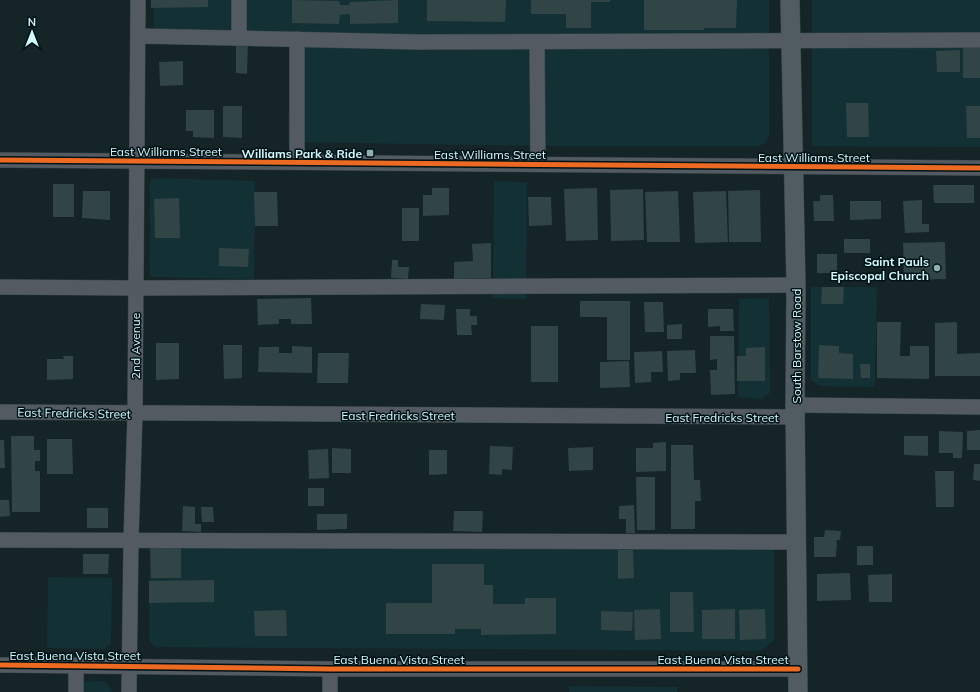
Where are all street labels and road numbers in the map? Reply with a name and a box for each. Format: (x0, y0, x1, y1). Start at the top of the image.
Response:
street label: East Williams Street (110, 144, 222, 159)
street label: East Williams Street (434, 147, 546, 162)
street label: East Williams Street (758, 150, 870, 165)
street label: South Barstow Road (789, 288, 804, 404)
street label: 2nd Avenue (128, 313, 143, 379)
street label: East Fredricks Street (17, 405, 131, 421)
street label: East Fredricks Street (341, 408, 455, 423)
street label: East Fredricks Street (665, 410, 779, 425)
street label: East Buena Vista Street (9, 648, 141, 663)
street label: East Buena Vista Street (333, 652, 465, 667)
street label: East Buena Vista Street (657, 652, 789, 667)

